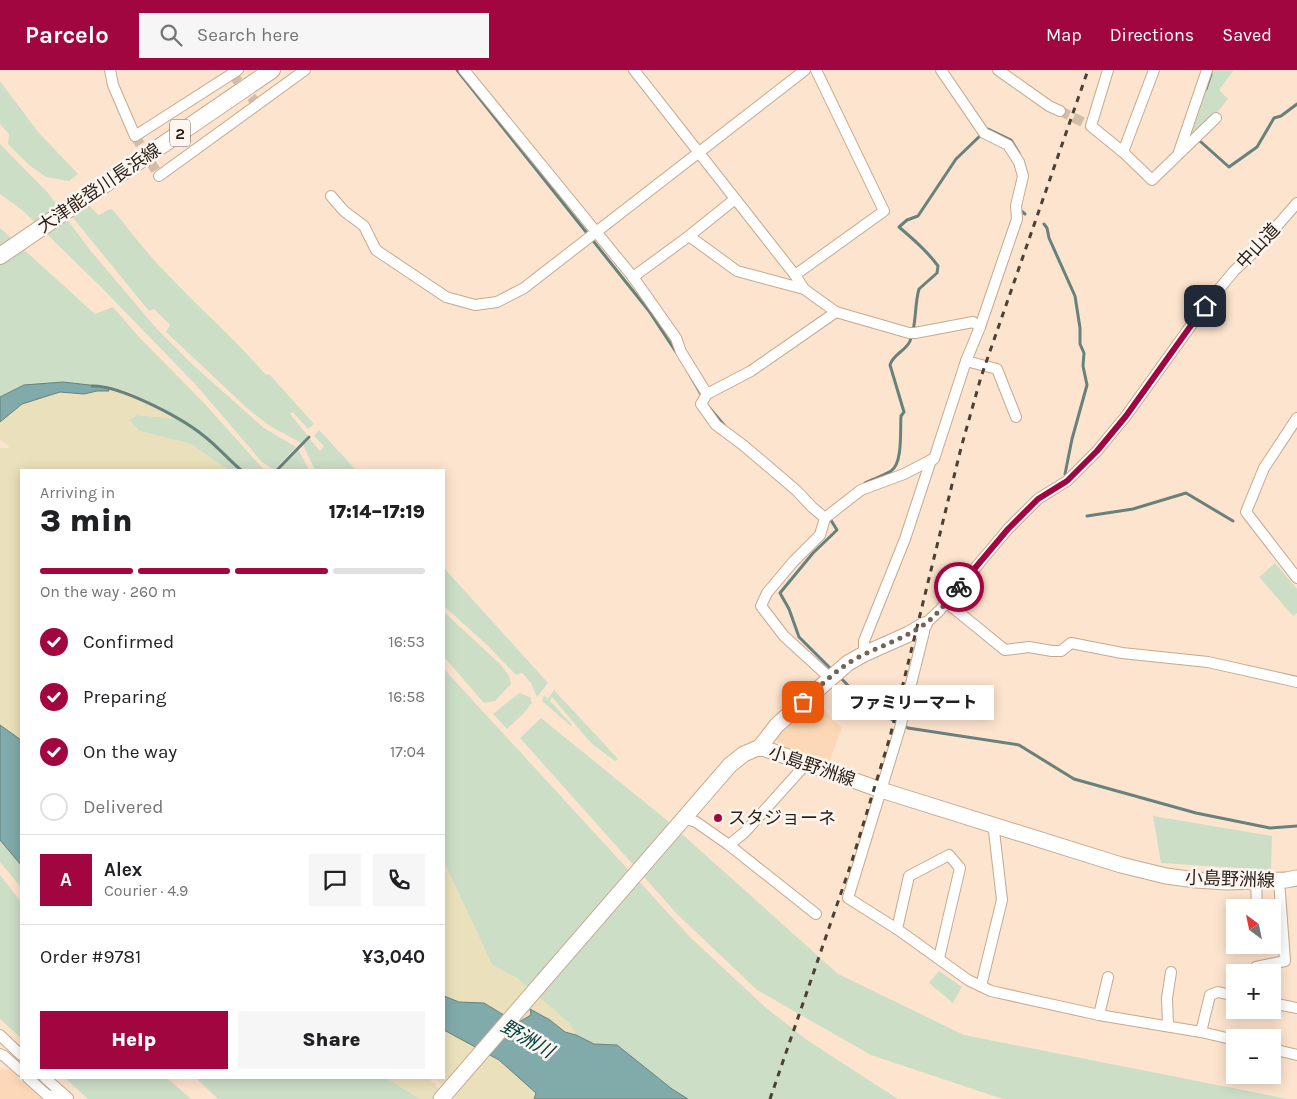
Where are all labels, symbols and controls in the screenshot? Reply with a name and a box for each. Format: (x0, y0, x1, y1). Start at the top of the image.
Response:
search box (139, 13, 489, 58)
text: Parcelo (25, 21, 109, 49)
icon: search (157, 21, 185, 49)
text: Search here (197, 24, 299, 46)
text: Map (1046, 24, 1082, 46)
text: Directions (1110, 24, 1194, 46)
text: Saved (1222, 24, 1272, 46)
road number: 2 (170, 119, 190, 146)
street label: 大津能登川長浜線 (33, 139, 165, 237)
street label: 中山道 (1232, 219, 1284, 273)
pin (1184, 285, 1226, 327)
icon: home (1191, 292, 1219, 320)
text: Arriving in (40, 483, 115, 502)
text: 17:14–17:19 (329, 501, 425, 523)
text: 3 min (40, 502, 133, 539)
courier (934, 562, 984, 612)
icon: bike (945, 573, 973, 601)
text: On the way · 260 m (40, 582, 176, 601)
icon: check (40, 628, 68, 656)
text: Confirmed (83, 631, 174, 653)
text: 16:53 (388, 632, 425, 651)
pin (782, 681, 824, 723)
icon: check (40, 683, 68, 711)
callout: ファミリーマート (833, 684, 996, 720)
text: Preparing (83, 686, 166, 708)
text: 16:58 (388, 687, 425, 706)
icon: bag (789, 688, 817, 716)
text: ファミリーマート (849, 693, 977, 712)
icon: check (40, 738, 68, 766)
text: On the way (83, 741, 177, 763)
street label: 小島野洲線 (766, 741, 858, 791)
text: 17:04 (390, 742, 425, 761)
text: Delivered (83, 796, 163, 818)
place label: スタジョーネ (728, 807, 836, 829)
marker: スタジョーネ (712, 812, 724, 824)
button: chat (309, 854, 361, 906)
button: phone (373, 854, 425, 906)
text: Alex (104, 859, 142, 881)
street label: 小島野洲線 (1185, 866, 1275, 892)
text: A (60, 869, 72, 891)
text: Courier · 4.9 (104, 881, 188, 900)
north arrow (1226, 899, 1281, 954)
map controls (1226, 899, 1281, 1084)
text: Order #9781 (40, 946, 141, 968)
text: ¥3,040 (362, 946, 425, 968)
button: + (1226, 964, 1281, 1019)
button: Help (40, 1011, 228, 1069)
button: Share (238, 1011, 425, 1069)
water label: 野洲川 (497, 1015, 559, 1064)
button: − (1226, 1029, 1281, 1084)

